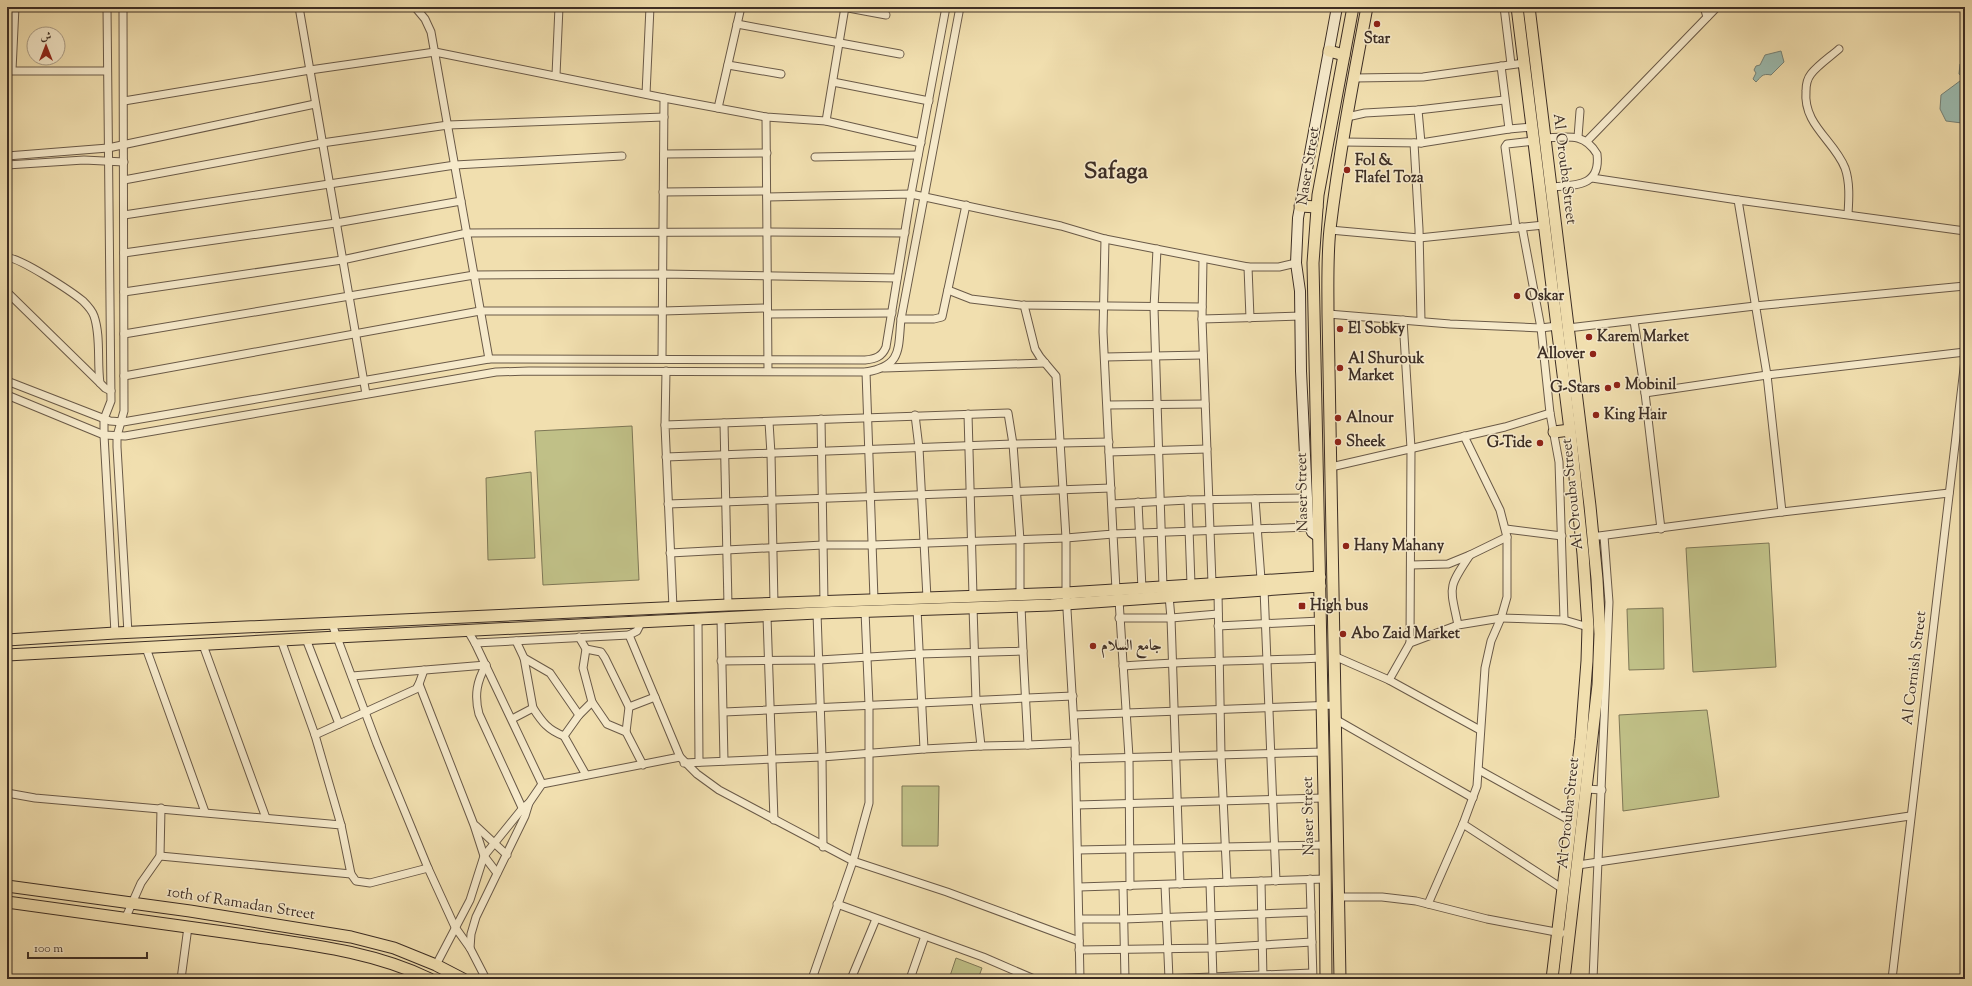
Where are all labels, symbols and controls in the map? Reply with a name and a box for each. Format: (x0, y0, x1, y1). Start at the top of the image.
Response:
marker: Star (1372, 19, 1382, 29)
north arrow (26, 26, 66, 66)
text: ش (41, 29, 52, 45)
place label: Star (1364, 29, 1391, 50)
street label: Al Orouba Street (1547, 112, 1581, 226)
street label: Naser Street (1292, 125, 1326, 207)
place label: Fol & Flafel Toza (1355, 151, 1424, 189)
district label: Safaga (1084, 156, 1149, 189)
marker: Fol & Flafel Toza (1342, 165, 1352, 175)
place label: Oskar (1525, 286, 1565, 307)
marker: Oskar (1512, 291, 1522, 301)
place label: El Sobky (1348, 319, 1405, 340)
marker: El Sobky (1335, 324, 1345, 334)
place label: Karem Market (1597, 327, 1690, 348)
marker: Karem Market (1584, 332, 1594, 342)
place label: Allover (1537, 344, 1585, 365)
place label: Al Shurouk Market (1348, 349, 1425, 387)
marker: Allover (1588, 349, 1598, 359)
marker: Al Shurouk Market (1335, 363, 1345, 373)
place label: Mobinil (1625, 375, 1677, 396)
place label: G-Stars (1550, 378, 1600, 399)
marker: Mobinil (1612, 380, 1622, 390)
marker: G-Stars (1603, 383, 1613, 393)
place label: King Hair (1604, 405, 1667, 426)
place label: Alnour (1346, 408, 1394, 429)
marker: King Hair (1591, 410, 1601, 420)
marker: Alnour (1333, 413, 1343, 423)
place label: Sheek (1346, 432, 1387, 453)
place label: G-Tide (1487, 433, 1532, 454)
marker: Sheek (1333, 437, 1343, 447)
street label: Al Orouba Street (1557, 437, 1589, 551)
marker: G-Tide (1535, 438, 1545, 448)
street label: Naser Street (1292, 452, 1314, 532)
place label: Hany Mahany (1354, 536, 1445, 557)
marker: Hany Mahany (1341, 541, 1351, 551)
place label: High bus (1310, 596, 1368, 617)
marker: High bus (1297, 601, 1307, 611)
street label: Al Cornish Street (1898, 610, 1932, 726)
place label: Abo Zaid Market (1351, 624, 1461, 645)
marker: Abo Zaid Market (1338, 629, 1348, 639)
place label: جامع السلام (1101, 636, 1162, 659)
marker: جامع السلام (1088, 641, 1098, 651)
street label: Al Orouba Street (1553, 756, 1585, 870)
street label: Naser Street (1298, 776, 1320, 856)
street label: 10th of Ramadan Street (166, 882, 316, 926)
scale bar (28, 934, 147, 960)
text: 100 m (34, 940, 63, 958)

